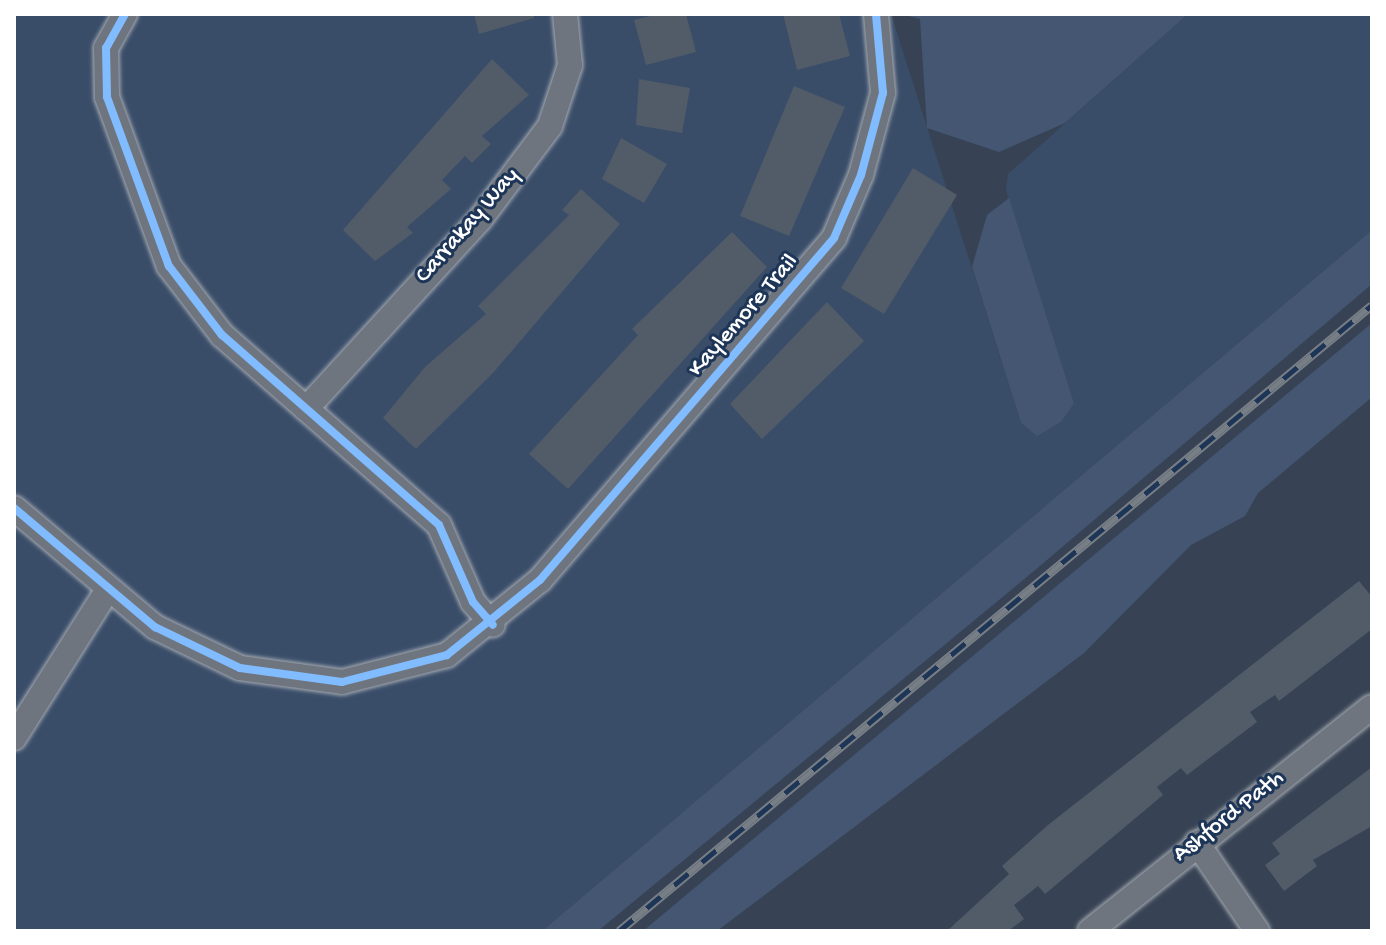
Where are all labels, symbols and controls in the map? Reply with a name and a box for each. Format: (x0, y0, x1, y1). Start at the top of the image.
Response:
street label: Carrakay Way (410, 162, 526, 290)
street label: Kaylemore Trail (683, 249, 805, 383)
street label: Ashford Path (1168, 765, 1290, 869)

